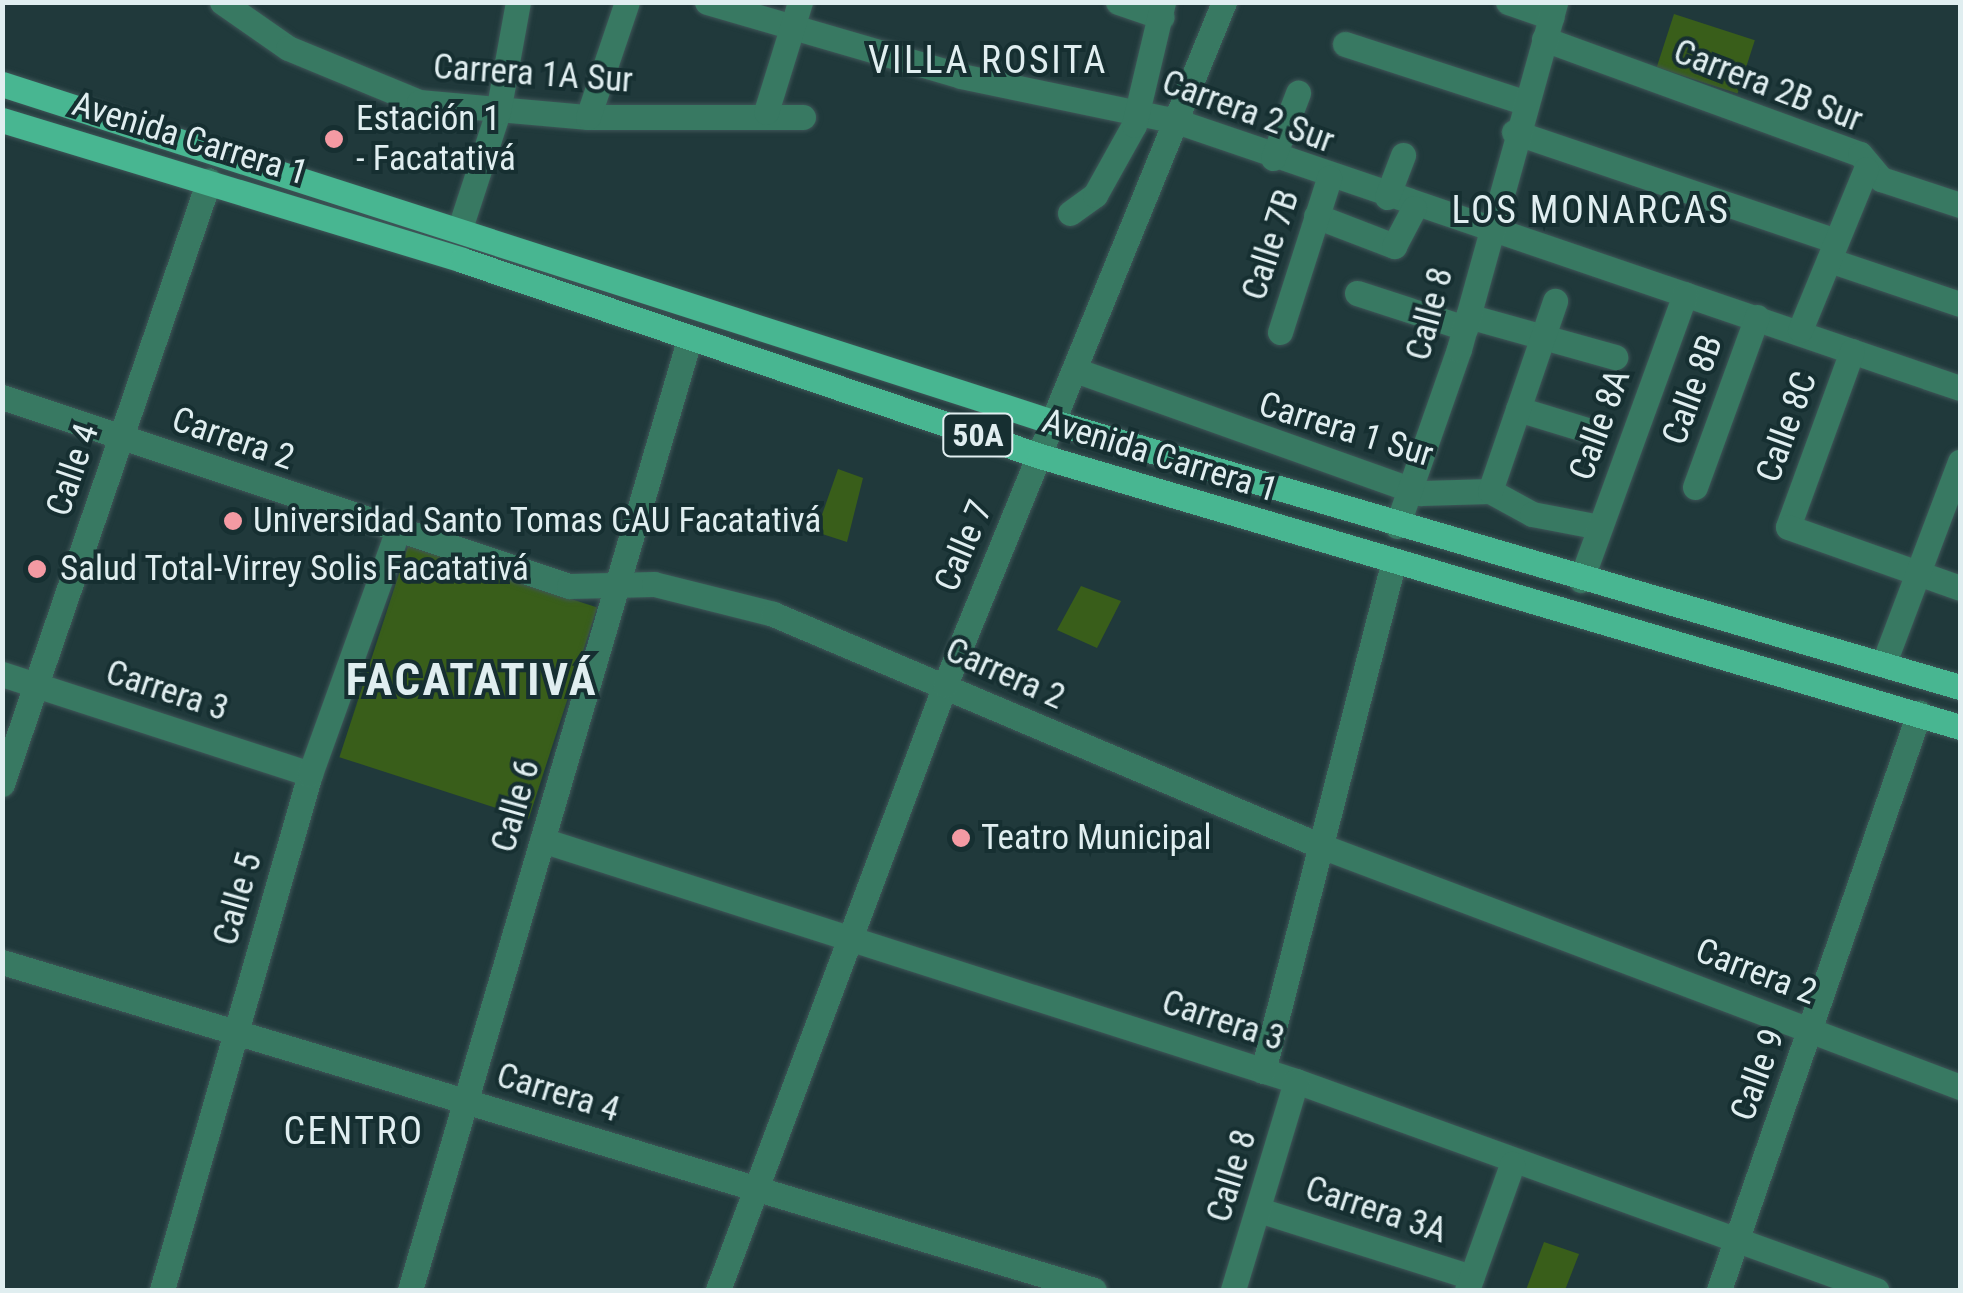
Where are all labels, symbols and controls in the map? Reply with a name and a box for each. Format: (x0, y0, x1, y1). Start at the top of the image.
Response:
street label: Carrera 2B Sur (1668, 31, 1868, 141)
district label: VILLA ROSITA (868, 38, 1108, 84)
street label: Carrera 1A Sur (432, 46, 634, 102)
street label: Carrera 2 Sur (1156, 62, 1340, 162)
street label: Avenida Carrera 1 (67, 83, 313, 195)
place label: Estación 1 - Facatativá (356, 98, 516, 180)
marker: Estación 1 - Facatativá (321, 126, 347, 152)
street label: Calle 7B (1233, 185, 1309, 305)
district label: LOS MONARCAS (1452, 188, 1730, 234)
street label: Calle 8 (1398, 263, 1462, 365)
street label: Calle 8B (1654, 329, 1732, 451)
street label: Calle 8A (1561, 364, 1639, 486)
street label: Calle 8C (1748, 366, 1826, 488)
street label: Carrera 1 Sur (1254, 384, 1438, 476)
street label: Carrera 2 (167, 399, 299, 479)
street label: Avenida Carrera 1 (1037, 400, 1283, 512)
road number: 50A (940, 408, 1016, 462)
street label: Calle 4 (38, 419, 108, 521)
street label: Calle 7 (926, 494, 1002, 598)
place label: Universidad Santo Tomas CAU Facatativá (253, 500, 822, 542)
marker: Universidad Santo Tomas CAU Facatativá (222, 510, 244, 532)
place label: Salud Total-Virrey Solis Facatativá (60, 548, 529, 590)
marker: Salud Total-Virrey Solis Facatativá (24, 556, 50, 582)
street label: Carrera 2 (939, 629, 1071, 719)
street label: Carrera 3 (101, 652, 233, 730)
district label: FACATATIVÁ (346, 653, 598, 707)
street label: Calle 6 (483, 755, 549, 857)
place label: Teatro Municipal (981, 817, 1212, 859)
marker: Teatro Municipal (950, 827, 972, 849)
street label: Calle 5 (205, 848, 271, 950)
street label: Carrera 2 (1690, 930, 1822, 1014)
street label: Carrera 3 (1157, 982, 1289, 1060)
street label: Calle 9 (1722, 1023, 1794, 1127)
street label: Carrera 4 (492, 1054, 624, 1132)
district label: CENTRO (283, 1109, 425, 1155)
street label: Calle 8 (1198, 1125, 1266, 1227)
street label: Carrera 3A (1300, 1167, 1452, 1253)

